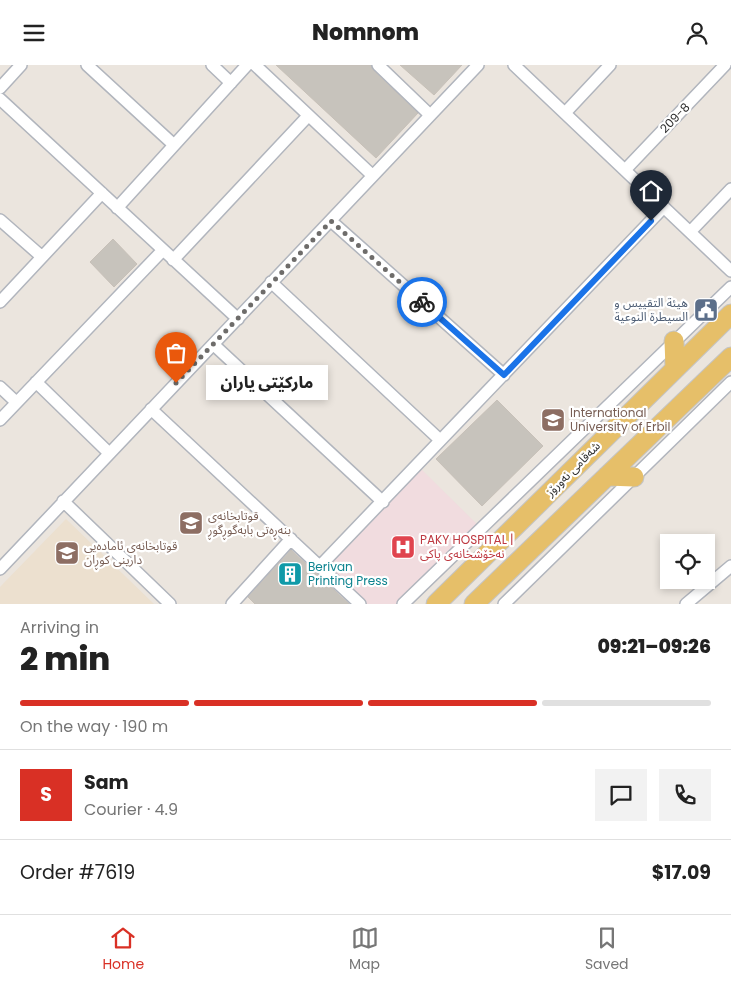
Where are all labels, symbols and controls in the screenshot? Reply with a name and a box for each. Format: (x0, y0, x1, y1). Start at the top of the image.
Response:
text: Nomnom (312, 17, 419, 48)
icon: menu (20, 19, 48, 47)
icon: person (683, 19, 711, 47)
street label: 209-8 (656, 99, 693, 137)
pin (630, 170, 672, 221)
icon: home (637, 177, 665, 205)
courier (397, 277, 447, 327)
icon: bike (408, 288, 436, 316)
place label: هيئة التقييس و السيطرة النوعية (614, 294, 688, 325)
public building icon: هيئة التقييس و السيطرة النوعية (693, 297, 719, 323)
pin (155, 332, 197, 383)
icon: bag (162, 339, 190, 367)
callout: مارکێتی یاران (206, 365, 328, 401)
text: مارکێتی یاران (221, 371, 313, 394)
place label: International University of Erbil (570, 404, 670, 435)
school or university icon: International University of Erbil (540, 407, 566, 433)
street label: شەقامی نەورۆز (541, 438, 604, 500)
place label: قوتابخانەی بنەڕەتی بابەگوڕگوڕ (207, 507, 291, 541)
school or university icon: قوتابخانەی بنەڕەتی بابەگوڕگوڕ (178, 510, 204, 536)
place label: PAKY HOSPITAL | نەخۆشخانەی پاکی (420, 531, 514, 562)
hospital icon: PAKY HOSPITAL | نەخۆشخانەی پاکی (390, 534, 416, 560)
map controls (660, 534, 715, 589)
button: locate (660, 534, 715, 589)
place label: قوتابخانەی ئامادەیی دارینی کوڕان (84, 537, 177, 571)
school or university icon: قوتابخانەی ئامادەیی دارینی کوڕان (54, 540, 80, 566)
place label: Berivan Printing Press (308, 558, 388, 589)
building icon: Berivan Printing Press (277, 561, 303, 587)
text: Arriving in (20, 616, 99, 639)
text: 09:21–09:26 (597, 633, 711, 660)
text: 2 min (20, 636, 110, 681)
text: On the way · 190 m (20, 715, 168, 738)
text: Sam (84, 769, 129, 796)
button: chat (595, 769, 647, 821)
button: phone (659, 769, 711, 821)
text: S (40, 781, 52, 808)
text: Courier · 4.9 (84, 798, 178, 821)
text: Order #7619 (20, 859, 135, 886)
text: $17.09 (652, 859, 711, 886)
tab: Home (102, 924, 144, 975)
tab: Map (349, 924, 380, 975)
tab: Saved (585, 924, 629, 975)

